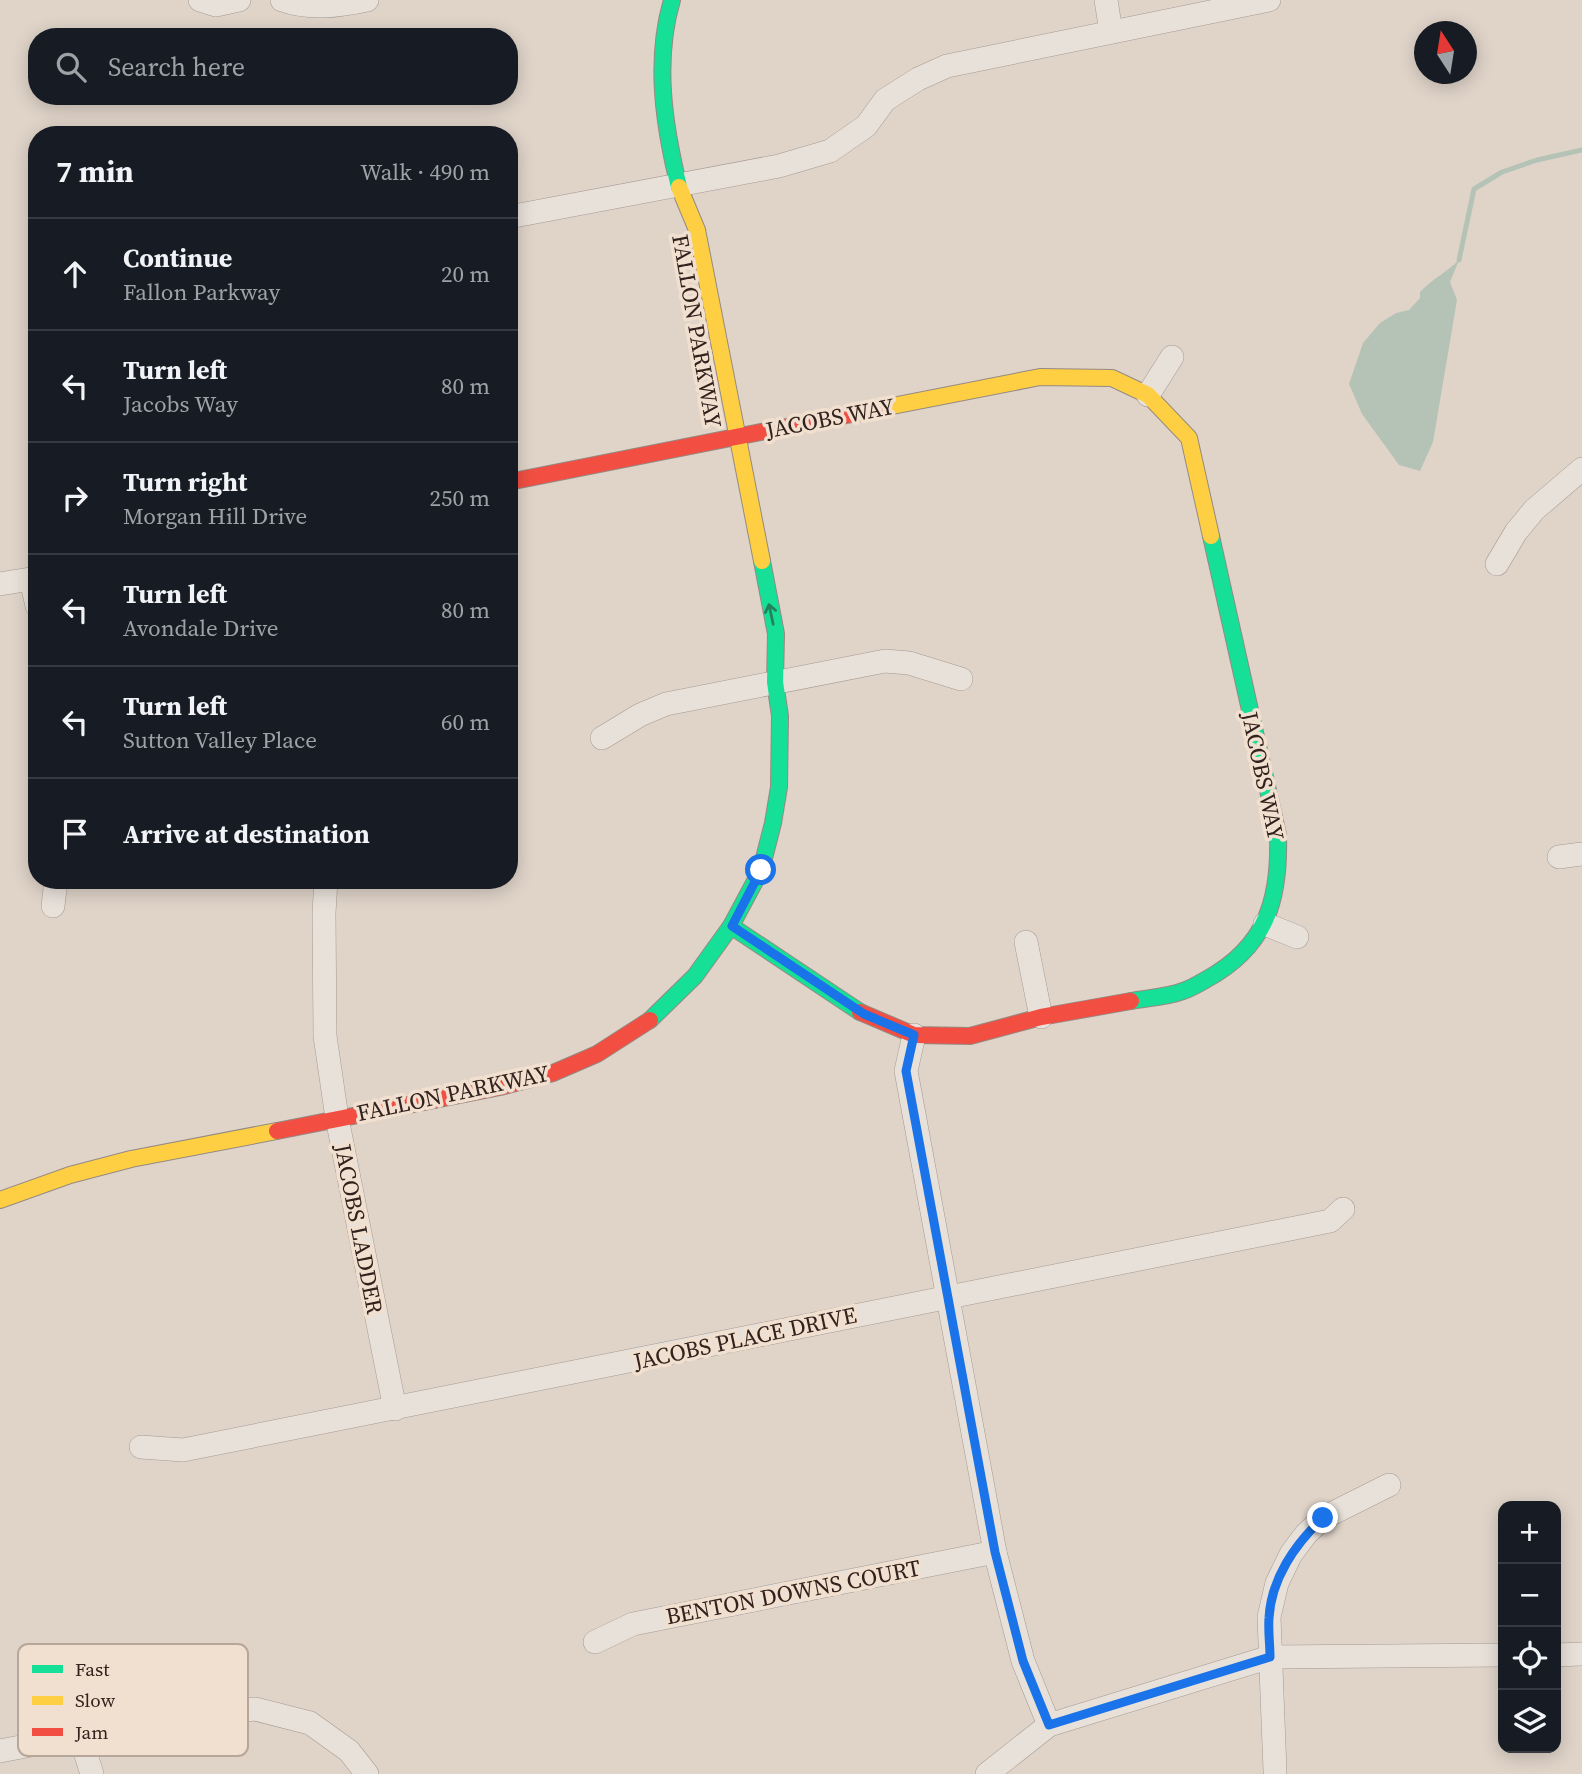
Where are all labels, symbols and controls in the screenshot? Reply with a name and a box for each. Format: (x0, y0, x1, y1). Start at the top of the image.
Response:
north arrow (1414, 21, 1477, 84)
search box (28, 28, 518, 105)
icon: search (52, 48, 90, 86)
text: Search here (108, 49, 245, 85)
text: 7 min (56, 151, 134, 192)
text: Walk · 490 m (360, 156, 490, 188)
street label: FALLON PARKWAY (664, 232, 730, 431)
text: Continue (123, 240, 232, 276)
icon: ahead (56, 255, 94, 293)
text: 20 m (441, 258, 490, 290)
text: Fallon Parkway (123, 276, 280, 308)
text: Turn left (123, 352, 227, 388)
icon: left (56, 367, 94, 405)
text: 80 m (441, 370, 490, 402)
text: Jacobs Way (123, 388, 238, 420)
street label: JACOBS WAY (762, 390, 898, 446)
text: Turn right (123, 464, 247, 500)
icon: right (56, 479, 94, 517)
text: 250 m (429, 482, 490, 514)
text: Morgan Hill Drive (123, 500, 307, 532)
text: Turn left (123, 576, 227, 612)
icon: left (56, 591, 94, 629)
text: 80 m (441, 594, 490, 626)
one-way arrow (764, 603, 778, 626)
text: Avondale Drive (123, 612, 279, 644)
text: Turn left (123, 688, 227, 724)
icon: left (56, 703, 94, 741)
text: 60 m (441, 706, 490, 738)
street label: JACOBS WAY (1234, 708, 1292, 844)
text: Sutton Valley Place (123, 724, 317, 756)
icon: arrive (56, 815, 94, 853)
text: Arrive at destination (123, 816, 370, 852)
route start (745, 854, 776, 885)
street label: FALLON PARKWAY (354, 1057, 553, 1129)
street label: JACOBS LADDER (327, 1140, 391, 1317)
street label: JACOBS PLACE DRIVE (629, 1299, 860, 1378)
map controls (1498, 1501, 1561, 1753)
button: + (1498, 1501, 1561, 1564)
route end (1307, 1502, 1338, 1533)
street label: BENTON DOWNS COURT (663, 1552, 923, 1632)
button: − (1498, 1564, 1561, 1627)
button: locate (1498, 1627, 1561, 1690)
legend (18, 1644, 248, 1756)
text: Fast (75, 1656, 110, 1682)
text: Slow (75, 1687, 116, 1713)
button: layers (1498, 1690, 1561, 1753)
text: Jam (74, 1719, 108, 1745)

